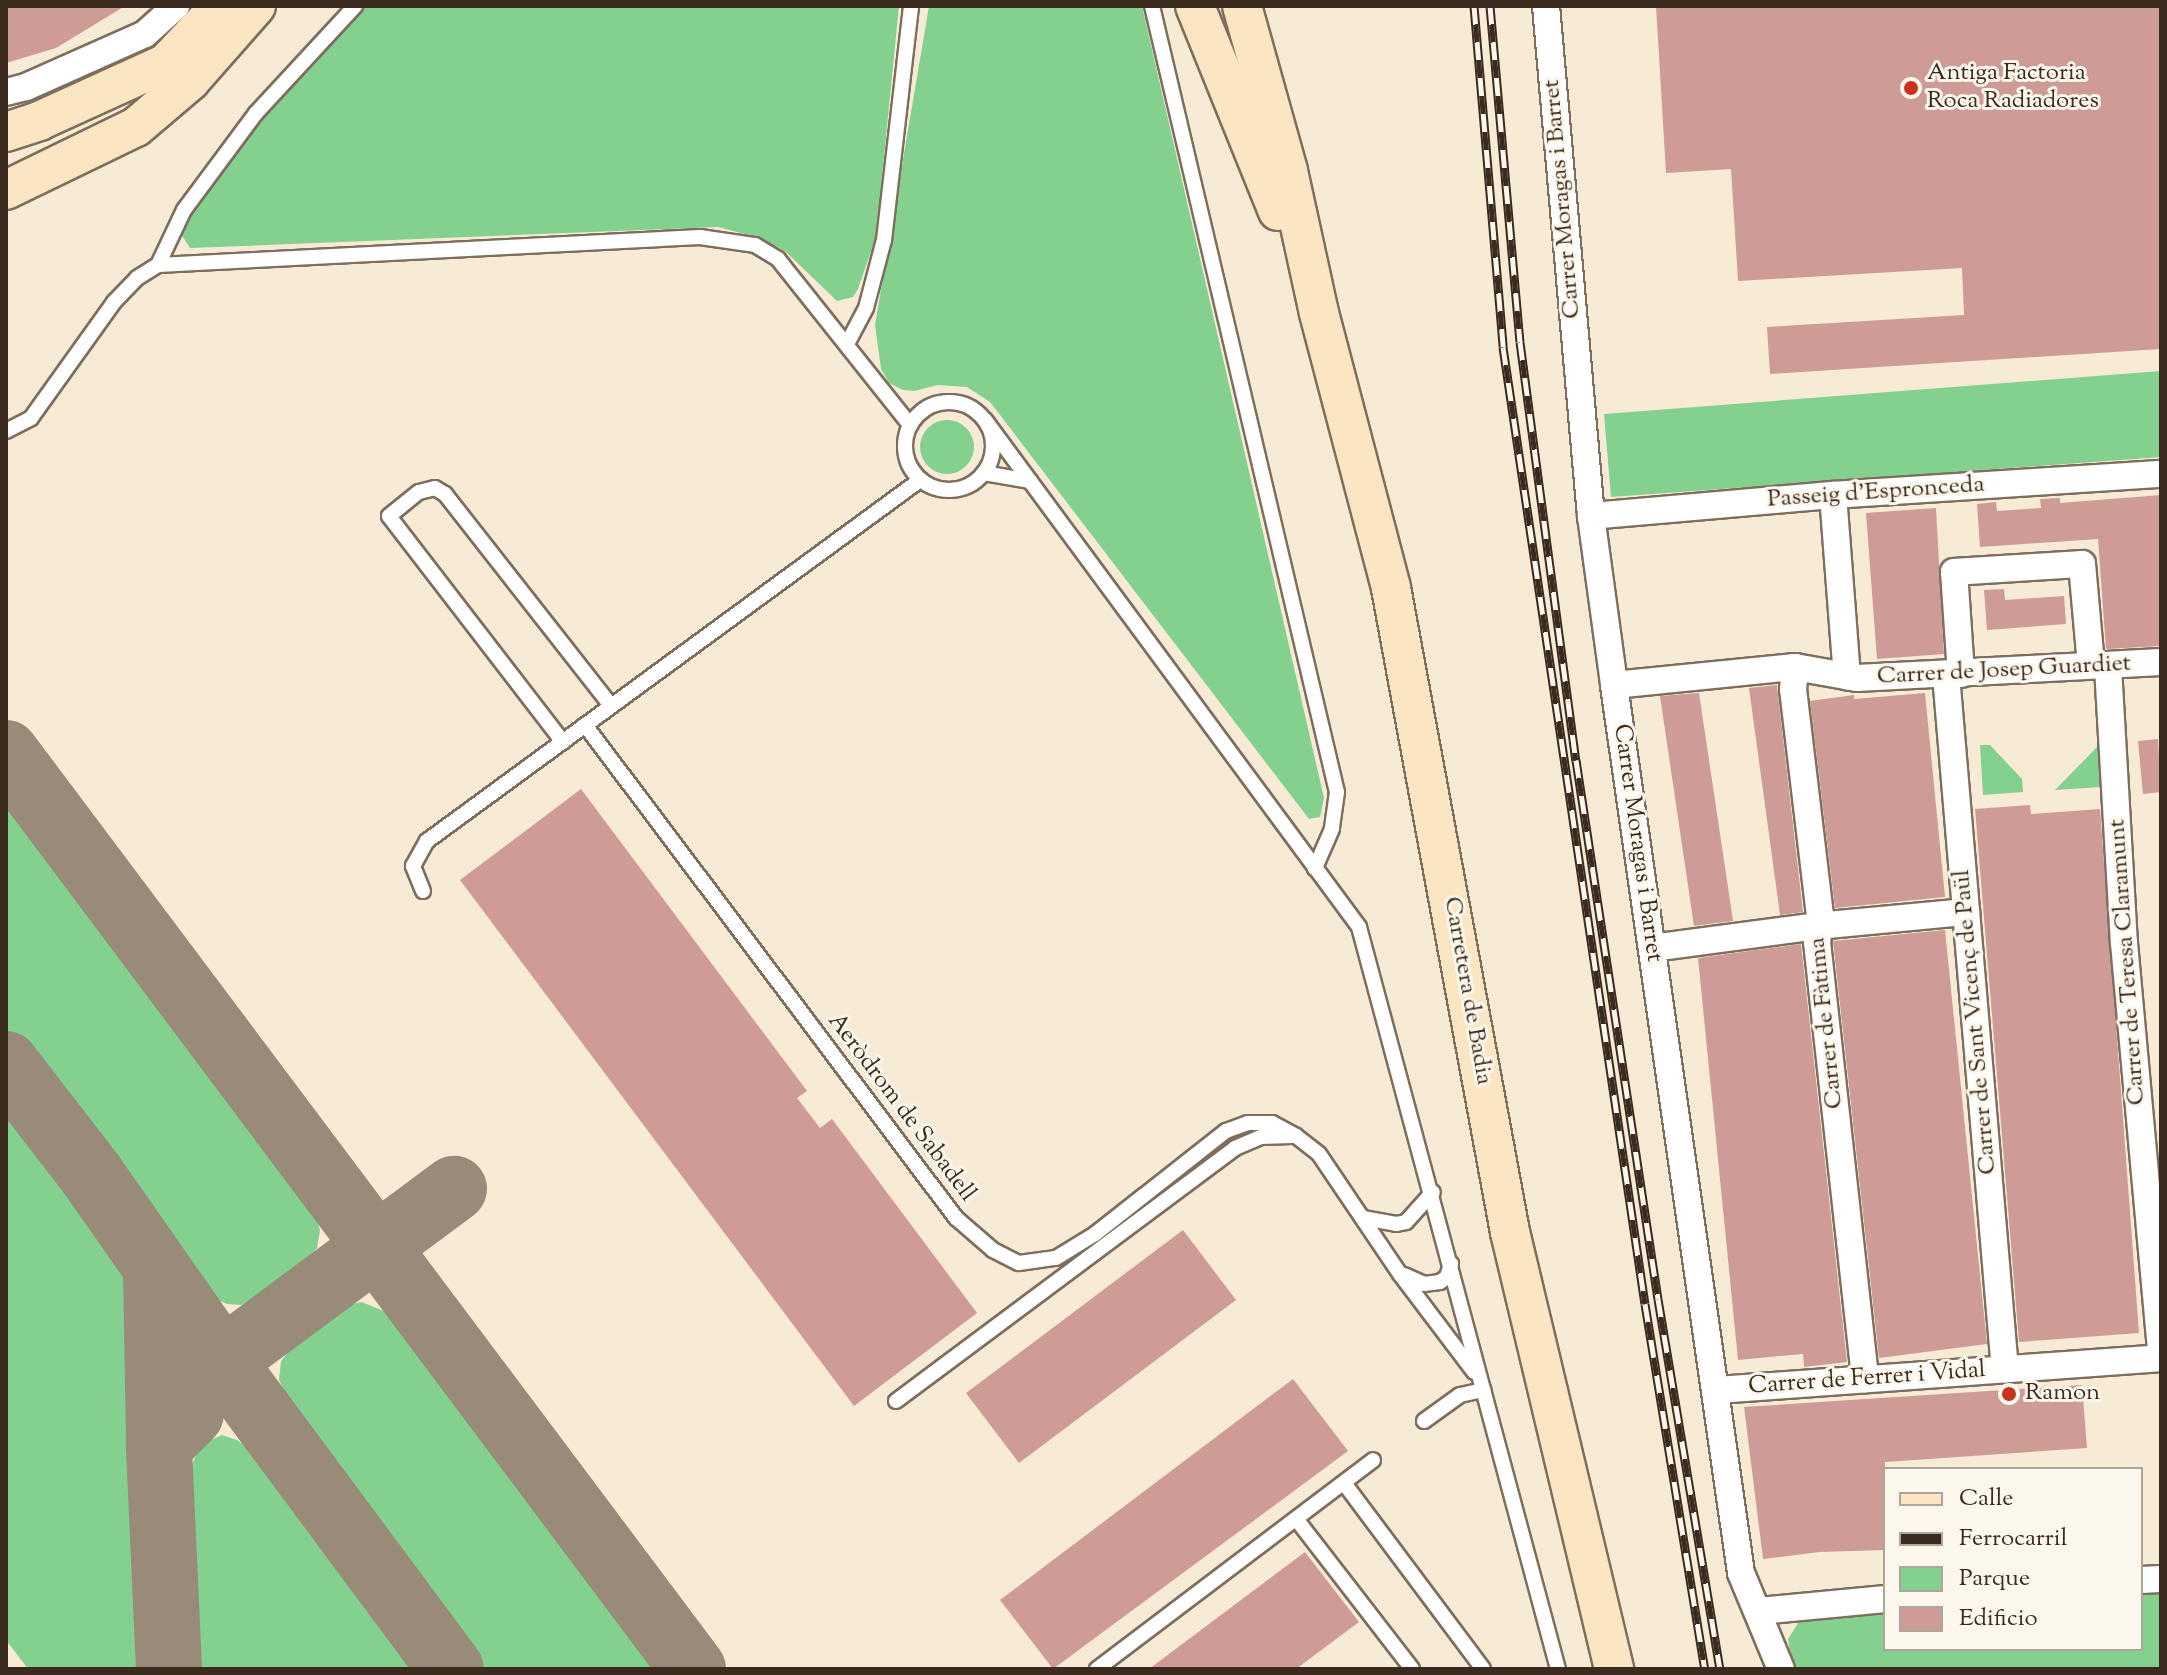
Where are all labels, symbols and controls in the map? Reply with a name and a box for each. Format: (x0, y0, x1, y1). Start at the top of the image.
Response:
place label: Antiga Factoria Roca Radiadores (1927, 60, 2099, 116)
street label: Carrer Moragas i Barret (1538, 78, 1588, 320)
marker: Antiga Factoria Roca Radiadores (1902, 79, 1920, 97)
street label: Passeig d'Espronceda (1767, 471, 1985, 515)
street label: Carrer de Josep Guardiet (1876, 650, 2132, 692)
street label: Carrer Moragas i Barret (1606, 722, 1668, 964)
street label: Carrer de Teresa Claramunt (2104, 818, 2152, 1106)
street label: Carrer de Sant Vicenç de Paül (1948, 868, 2004, 1176)
street label: Carretera de Badia (1436, 895, 1498, 1087)
street label: Carrer de Fàtima (1804, 936, 1850, 1110)
street label: Aeròdrom de Sabadell (821, 1008, 981, 1208)
street label: Carrer de Ferrer i Vidal (1747, 1356, 1987, 1402)
place label: Ramon (2025, 1380, 2100, 1408)
marker: Ramon (2000, 1385, 2018, 1403)
legend (1883, 1467, 2143, 1651)
text: Calle (1959, 1482, 2013, 1516)
text: Ferrocarril (1959, 1522, 2067, 1556)
text: Parque (1959, 1562, 2030, 1596)
text: Edificio (1959, 1602, 2038, 1636)

